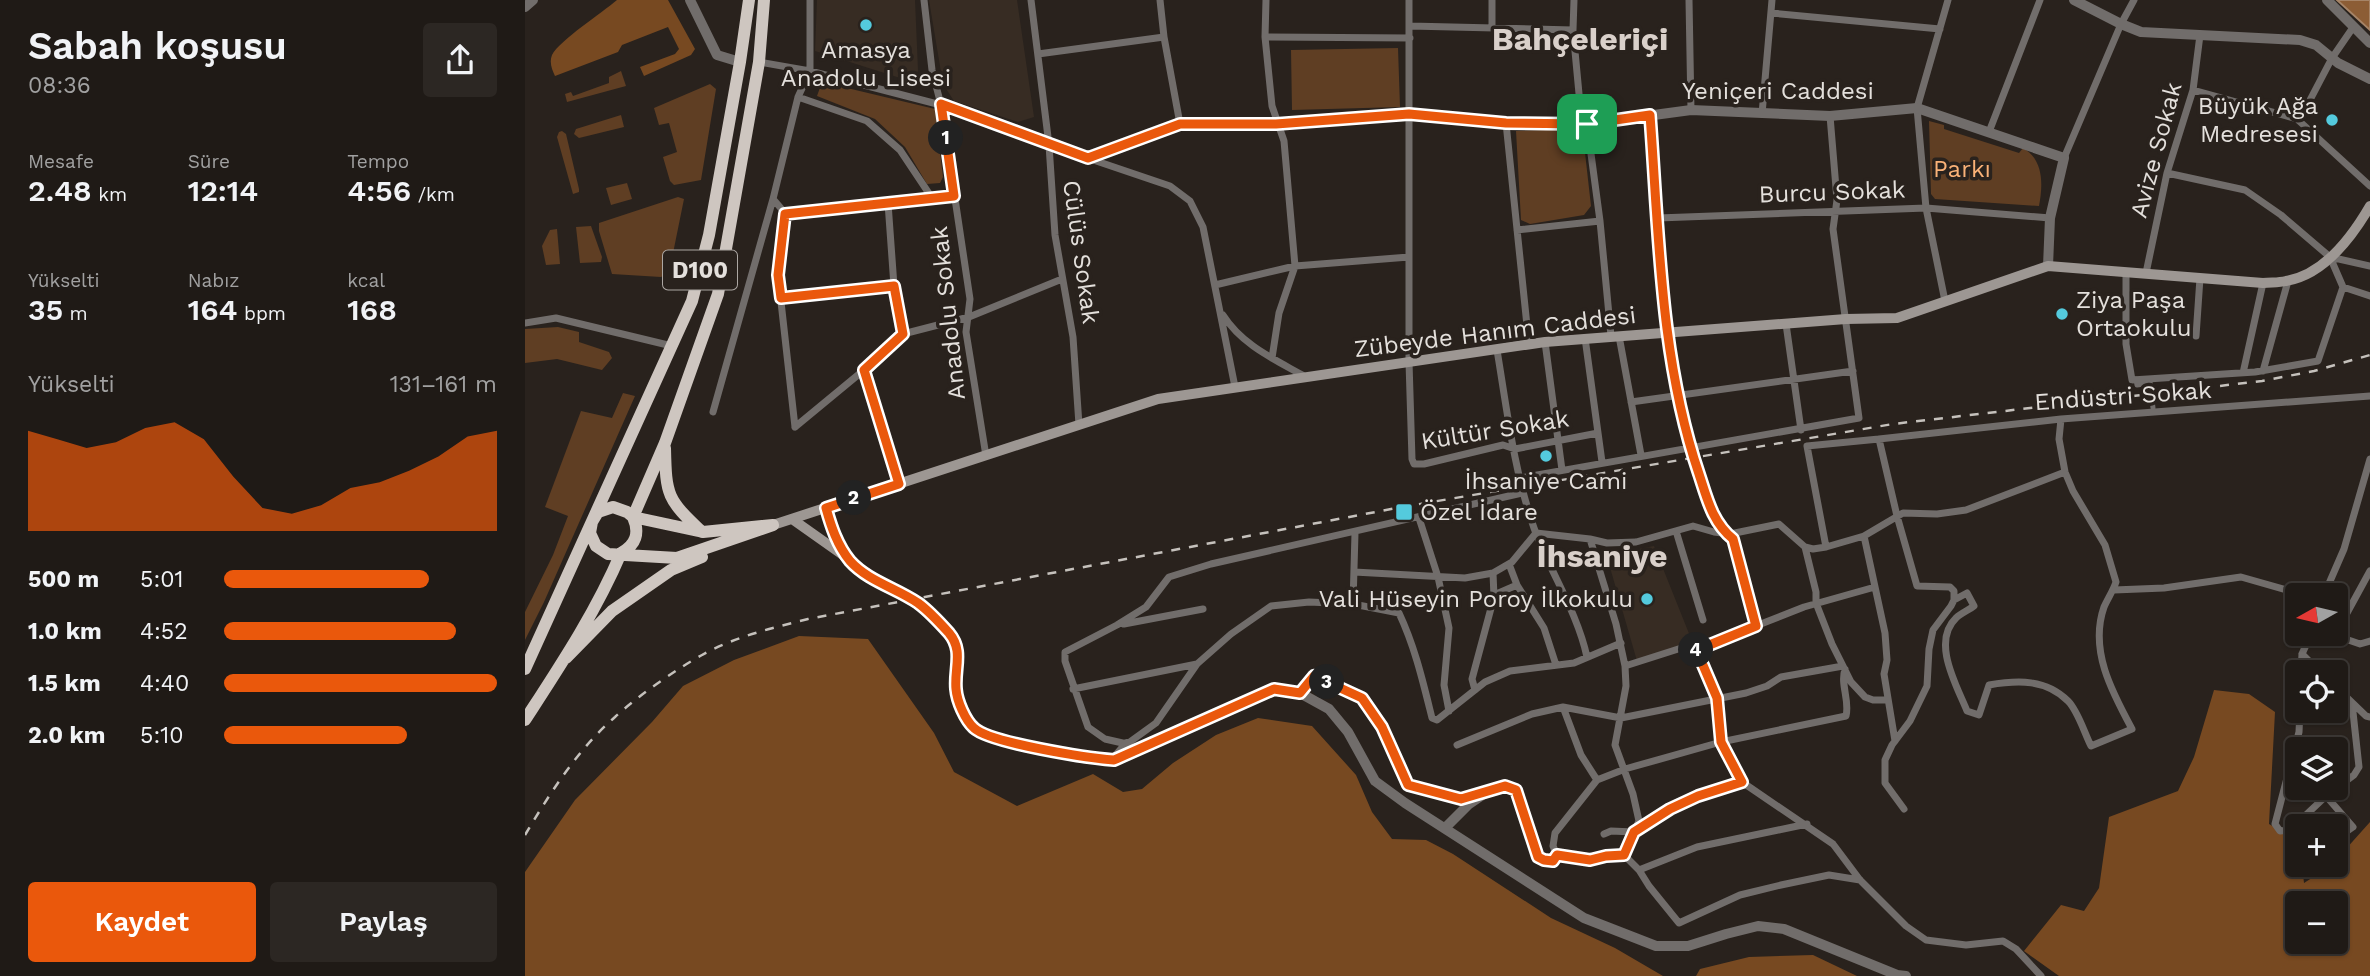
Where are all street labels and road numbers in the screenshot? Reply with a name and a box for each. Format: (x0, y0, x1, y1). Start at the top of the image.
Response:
street label: Yeniçeri Caddesi (1682, 77, 1874, 105)
street label: Avize Sokak (2124, 79, 2188, 221)
street label: Burcu Sokak (1758, 175, 1906, 209)
street label: Cülüs Sokak (1057, 178, 1105, 326)
street label: Anadolu Sokak (925, 224, 971, 401)
road number: D100 (663, 250, 737, 290)
street label: Zübeyde Hanım Caddesi (1353, 301, 1637, 363)
street label: Endüstri Sokak (2034, 376, 2213, 416)
street label: Kültür Sokak (1419, 404, 1571, 456)

